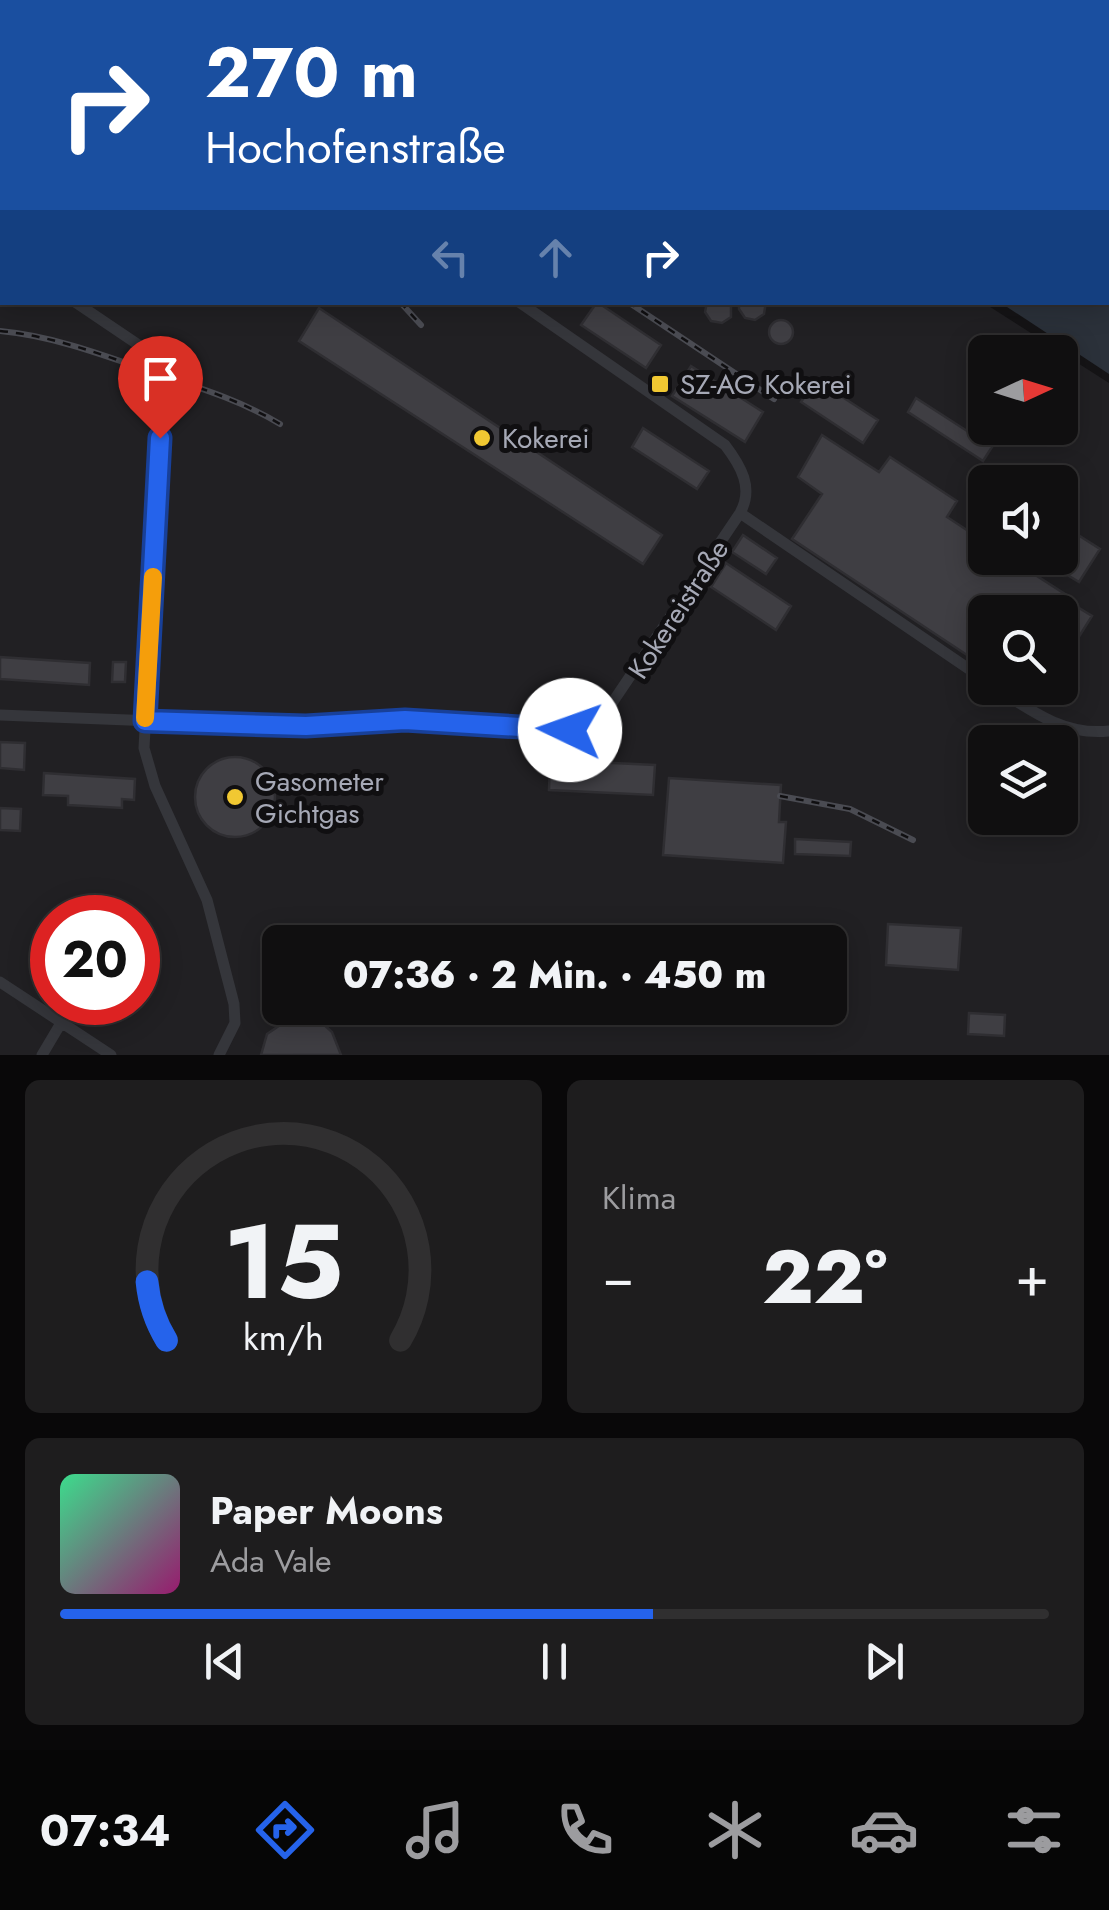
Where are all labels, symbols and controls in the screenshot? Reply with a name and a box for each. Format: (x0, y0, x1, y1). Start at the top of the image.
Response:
text: 270 m (205, 22, 418, 123)
icon: right (40, 40, 170, 170)
text: Hochofenstraße (205, 115, 506, 180)
icon: left (423, 230, 478, 285)
icon: ahead (528, 230, 583, 285)
icon: right (633, 230, 688, 285)
north arrow (968, 335, 1078, 445)
map controls (968, 335, 1078, 835)
pin (118, 336, 203, 439)
icon: arrive (133, 351, 188, 406)
place label: SZ-AG Kokerei (680, 364, 852, 405)
marker: SZ-AG Kokerei (649, 373, 671, 395)
place label: Kokerei (502, 418, 589, 459)
marker: Kokerei (471, 427, 493, 449)
button: sound (968, 465, 1078, 575)
street label: Kokereistraße (618, 532, 739, 687)
button: search (968, 595, 1078, 705)
position arrow (518, 678, 622, 782)
button: layers (968, 725, 1078, 835)
place label: Gasometer Gichtgas (255, 761, 384, 834)
marker: Gasometer Gichtgas (224, 786, 246, 808)
speed limit sign: 20 (30, 895, 160, 1025)
text: 07:36 · 2 Min. · 450 m (343, 947, 766, 1002)
text: Klima (602, 1175, 676, 1221)
text: 15 (223, 1187, 344, 1337)
text: 22° (762, 1223, 887, 1331)
text: − (602, 1237, 634, 1317)
text: + (1015, 1237, 1049, 1317)
text: km/h (243, 1312, 324, 1363)
text: Paper Moons (210, 1483, 443, 1538)
text: Ada Vale (210, 1538, 332, 1584)
icon: previous (197, 1634, 252, 1689)
icon: pause (527, 1634, 582, 1689)
icon: next (857, 1634, 912, 1689)
icon: directions (250, 1795, 320, 1865)
icon: music (400, 1795, 470, 1865)
icon: phone (550, 1795, 620, 1865)
icon: climate (700, 1795, 770, 1865)
icon: car (849, 1795, 919, 1865)
icon: filters (999, 1795, 1069, 1865)
text: 07:34 (40, 1798, 171, 1863)

